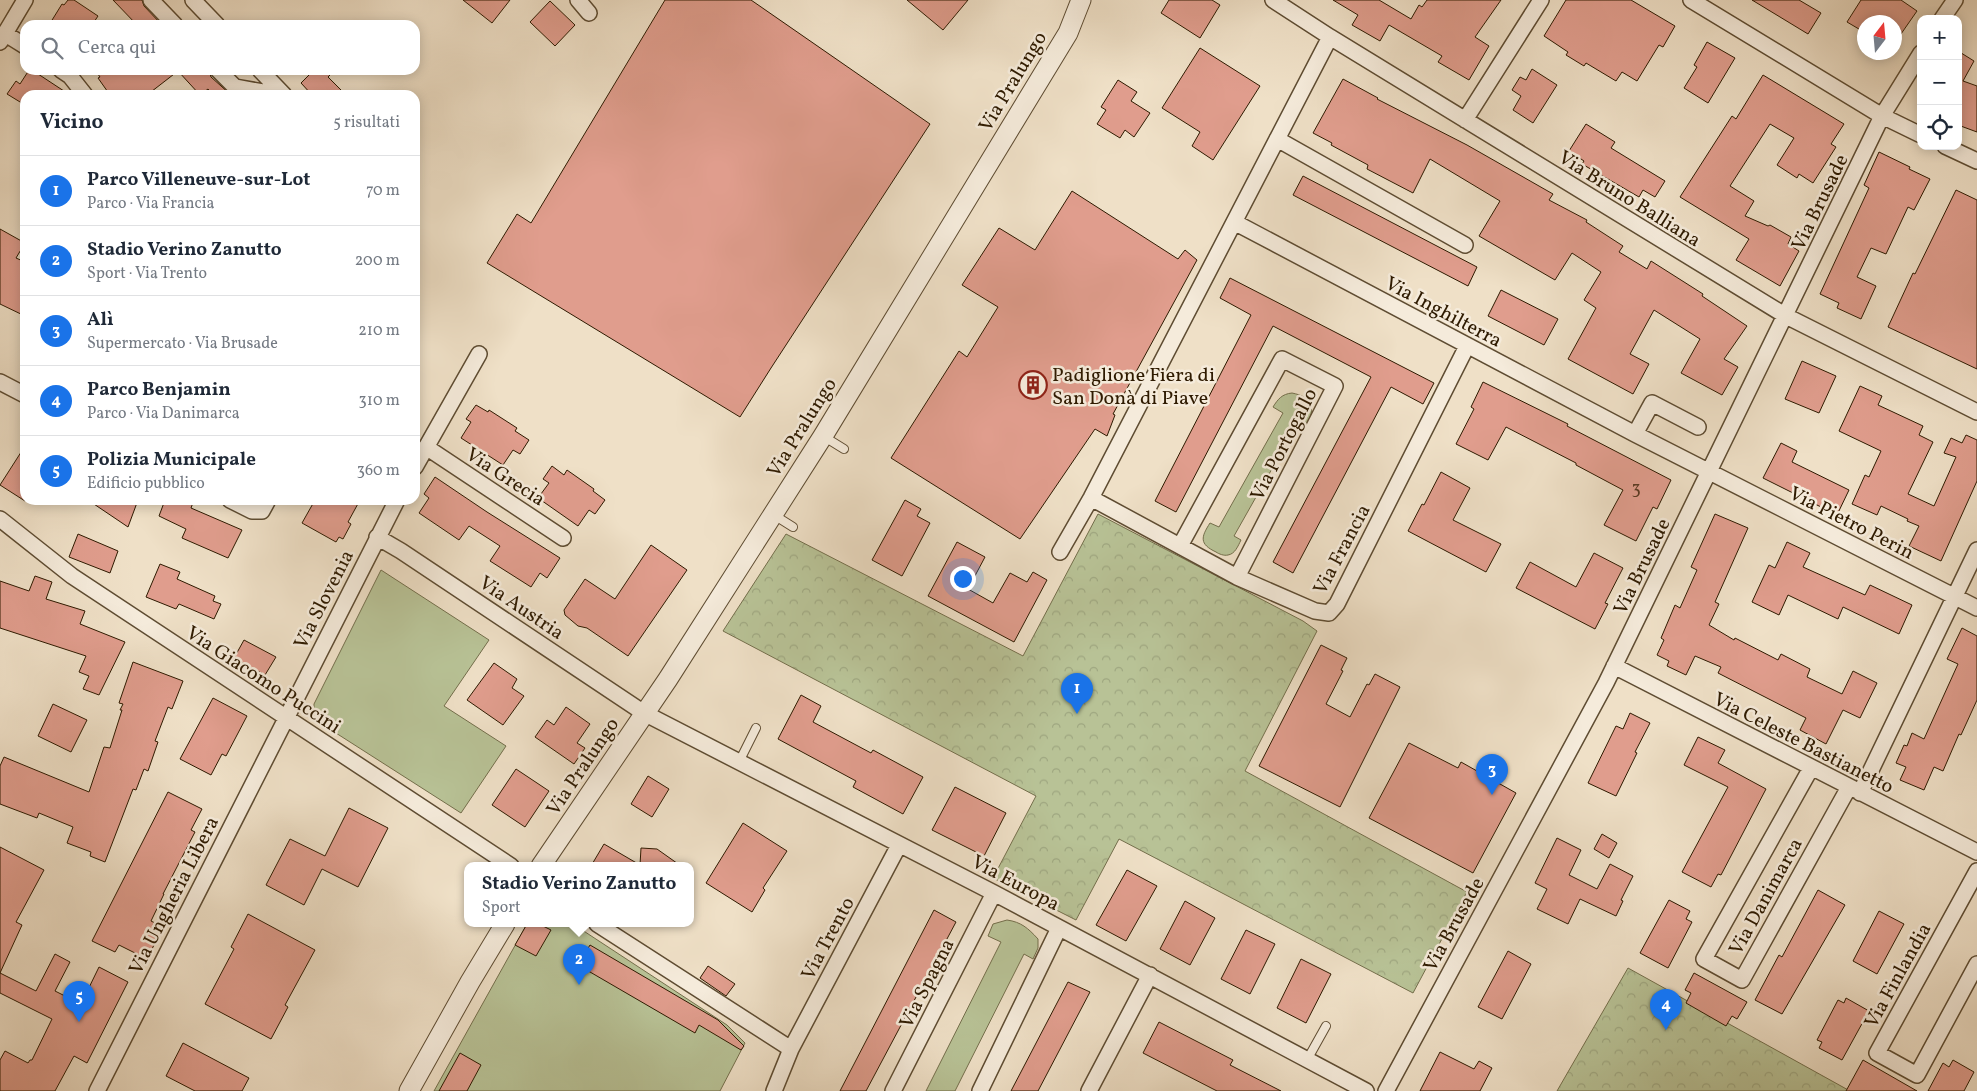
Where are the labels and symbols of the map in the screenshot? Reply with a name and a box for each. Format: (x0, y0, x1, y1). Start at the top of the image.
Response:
north arrow (1857, 15, 1902, 60)
street label: Via Pralungo (973, 27, 1055, 138)
street label: Via Bruno Balliana (1552, 144, 1706, 255)
street label: Via Brusade (1785, 150, 1856, 256)
street label: Via Inghilterra (1380, 270, 1507, 355)
place label: Padiglione Fiera di San Donà di Piave (1052, 362, 1215, 413)
building icon: Padiglione Fiera di San Donà di Piave (1018, 370, 1048, 400)
street label: Via Pralungo (761, 373, 844, 483)
street label: Via Portogallo (1244, 384, 1325, 506)
street label: Via Grecia (459, 441, 550, 514)
house number: 3 (1631, 477, 1641, 502)
street label: Via Pietro Perin (1784, 480, 1918, 567)
street label: Via Francia (1307, 500, 1378, 600)
street label: Via Brusade (1607, 514, 1678, 620)
street label: Via Slovenia (288, 545, 362, 654)
your location (950, 566, 976, 592)
street label: Via Austria (473, 570, 569, 648)
street label: Via Giacomo Puccini (180, 620, 346, 741)
pin: 1 (1061, 673, 1093, 714)
street label: Via Celeste Bastianetto (1708, 686, 1898, 801)
street label: Via Pralungo (541, 713, 627, 822)
pin: 3 (1476, 754, 1508, 795)
street label: Via Ungheria Libera (123, 812, 227, 980)
street label: Via Danimarca (1723, 833, 1811, 961)
street label: Via Europa (966, 849, 1064, 919)
street label: Via Brusade (1417, 873, 1492, 977)
street label: Via Trento (795, 893, 862, 985)
street label: Via Finlandia (1858, 918, 1939, 1034)
street label: Via Spagna (893, 934, 962, 1034)
pin: 2 (563, 944, 595, 985)
pin: 5 (63, 981, 95, 1022)
pin: 4 (1650, 989, 1682, 1030)

